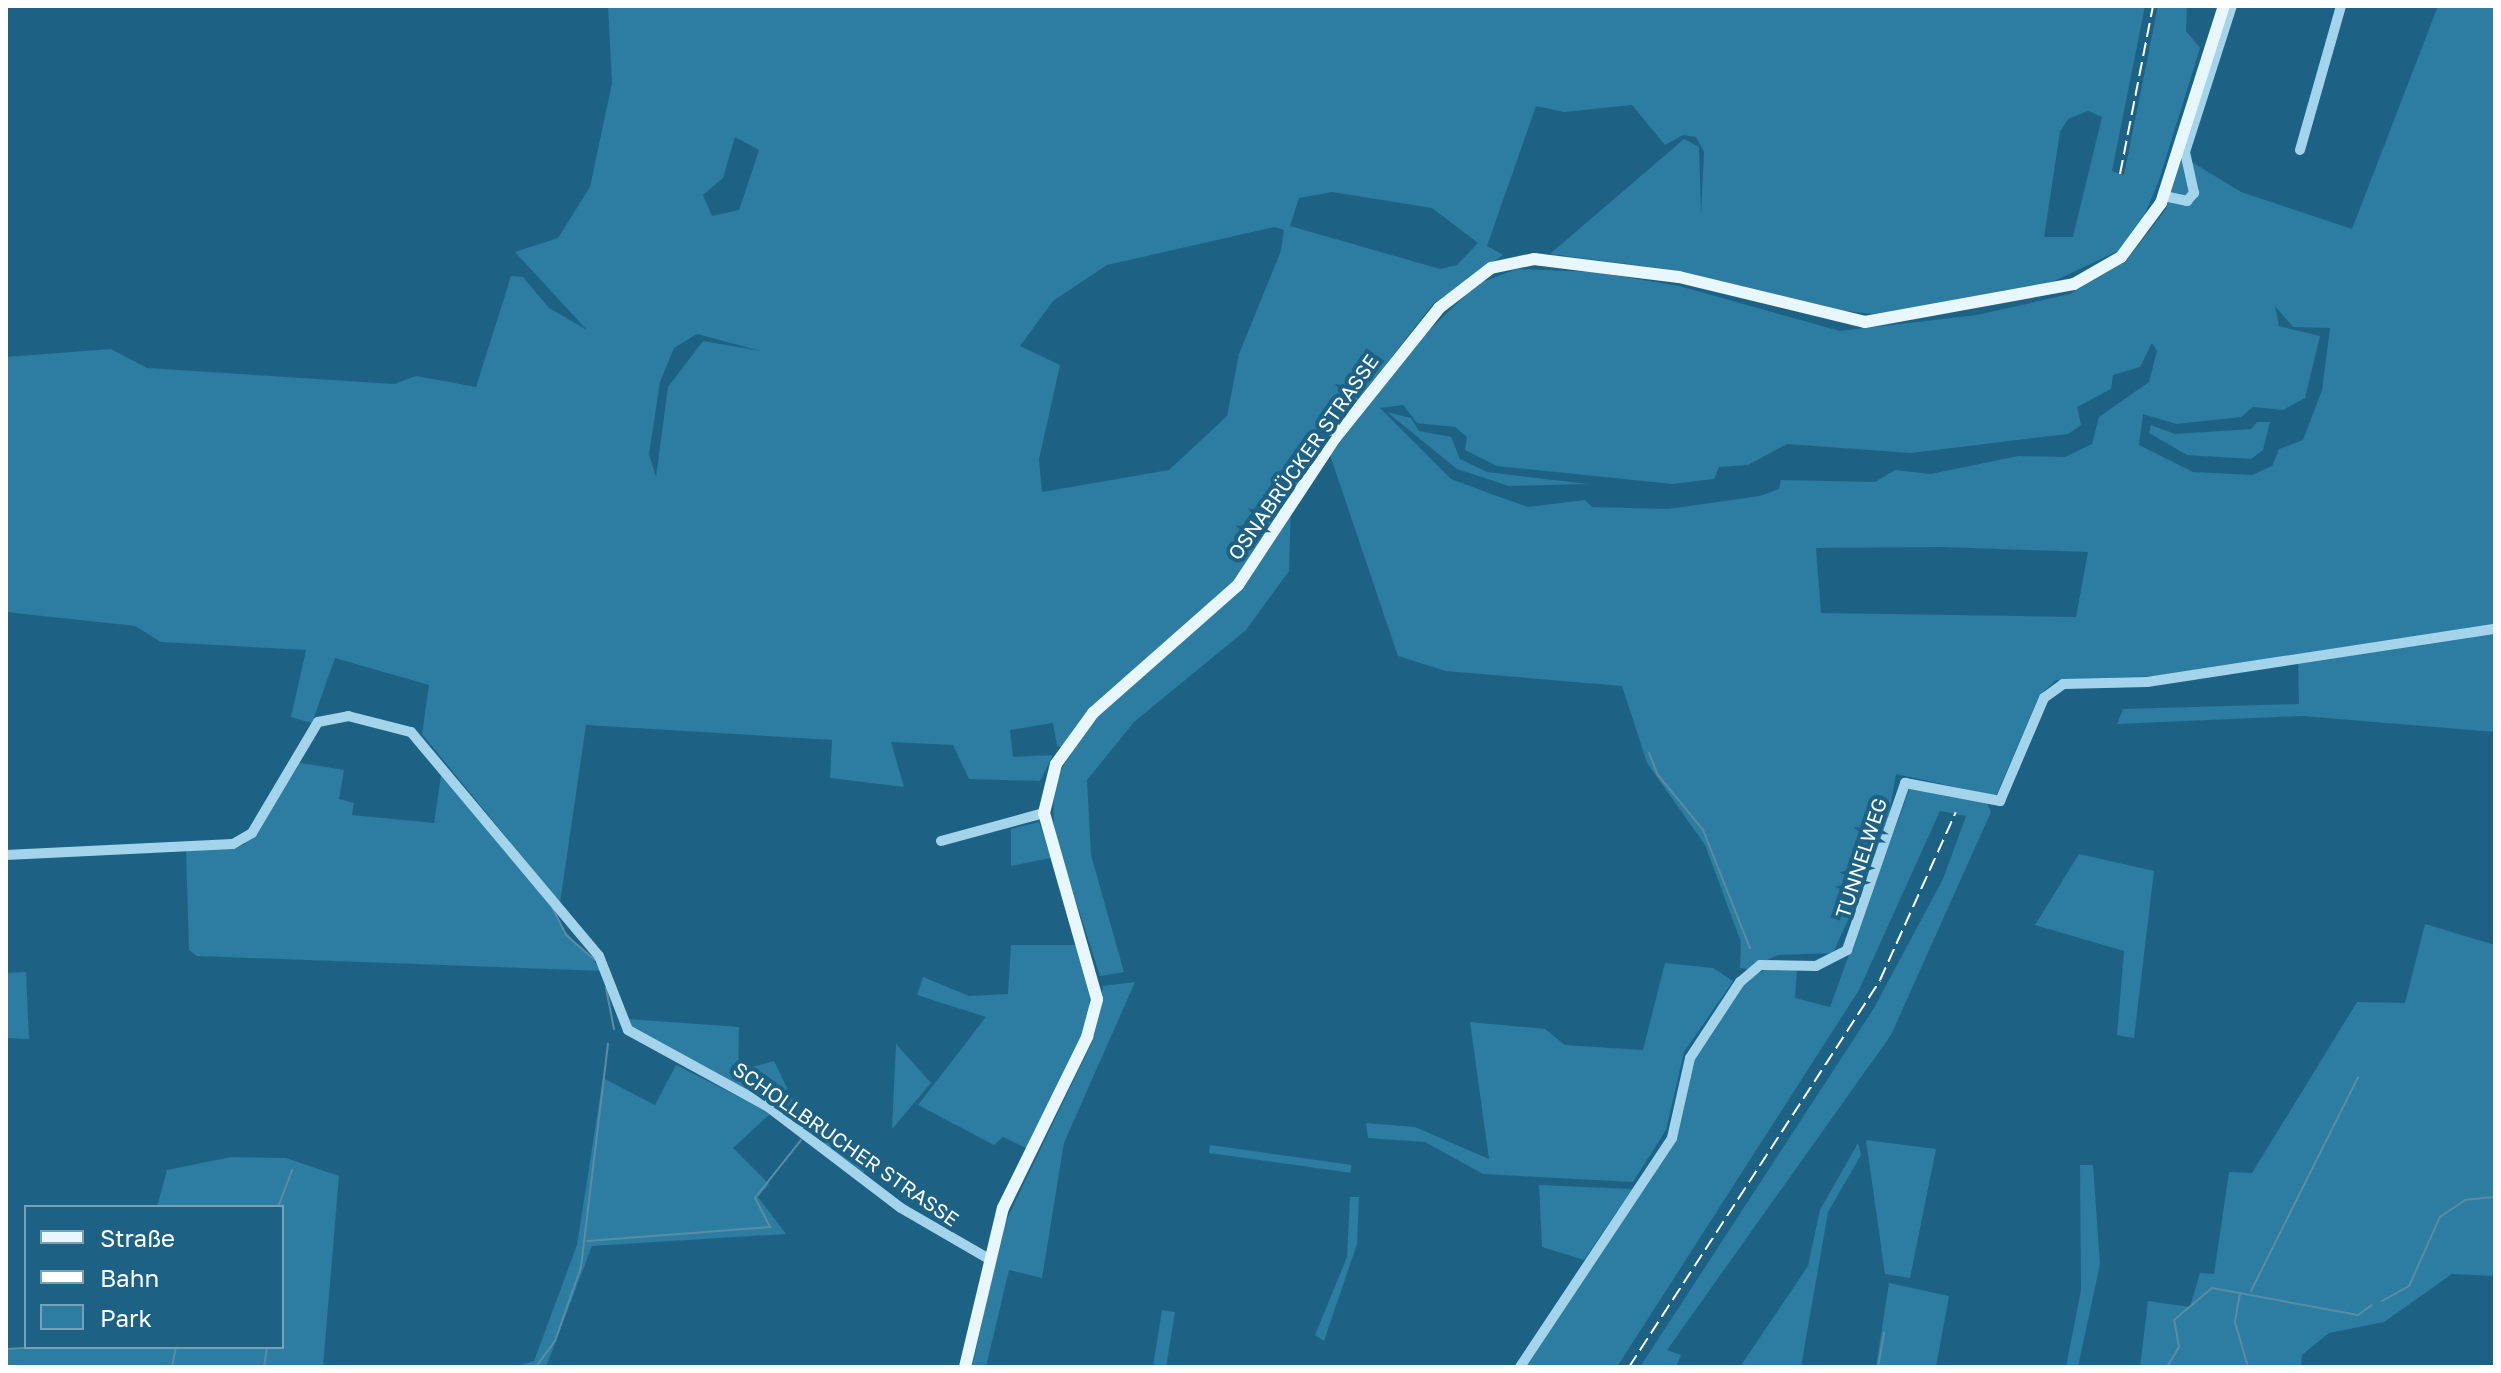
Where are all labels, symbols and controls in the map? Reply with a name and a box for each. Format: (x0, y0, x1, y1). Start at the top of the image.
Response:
street label: OSNABRÜCKER STRASSE (1223, 350, 1383, 564)
street label: TUNNELWEG (1830, 795, 1892, 921)
street label: SCHOLLBRUCHER STRASSE (729, 1057, 963, 1231)
legend (24, 1205, 284, 1349)
text: Straße (100, 1223, 175, 1252)
text: Bahn (100, 1263, 159, 1292)
text: Park (100, 1303, 152, 1332)

